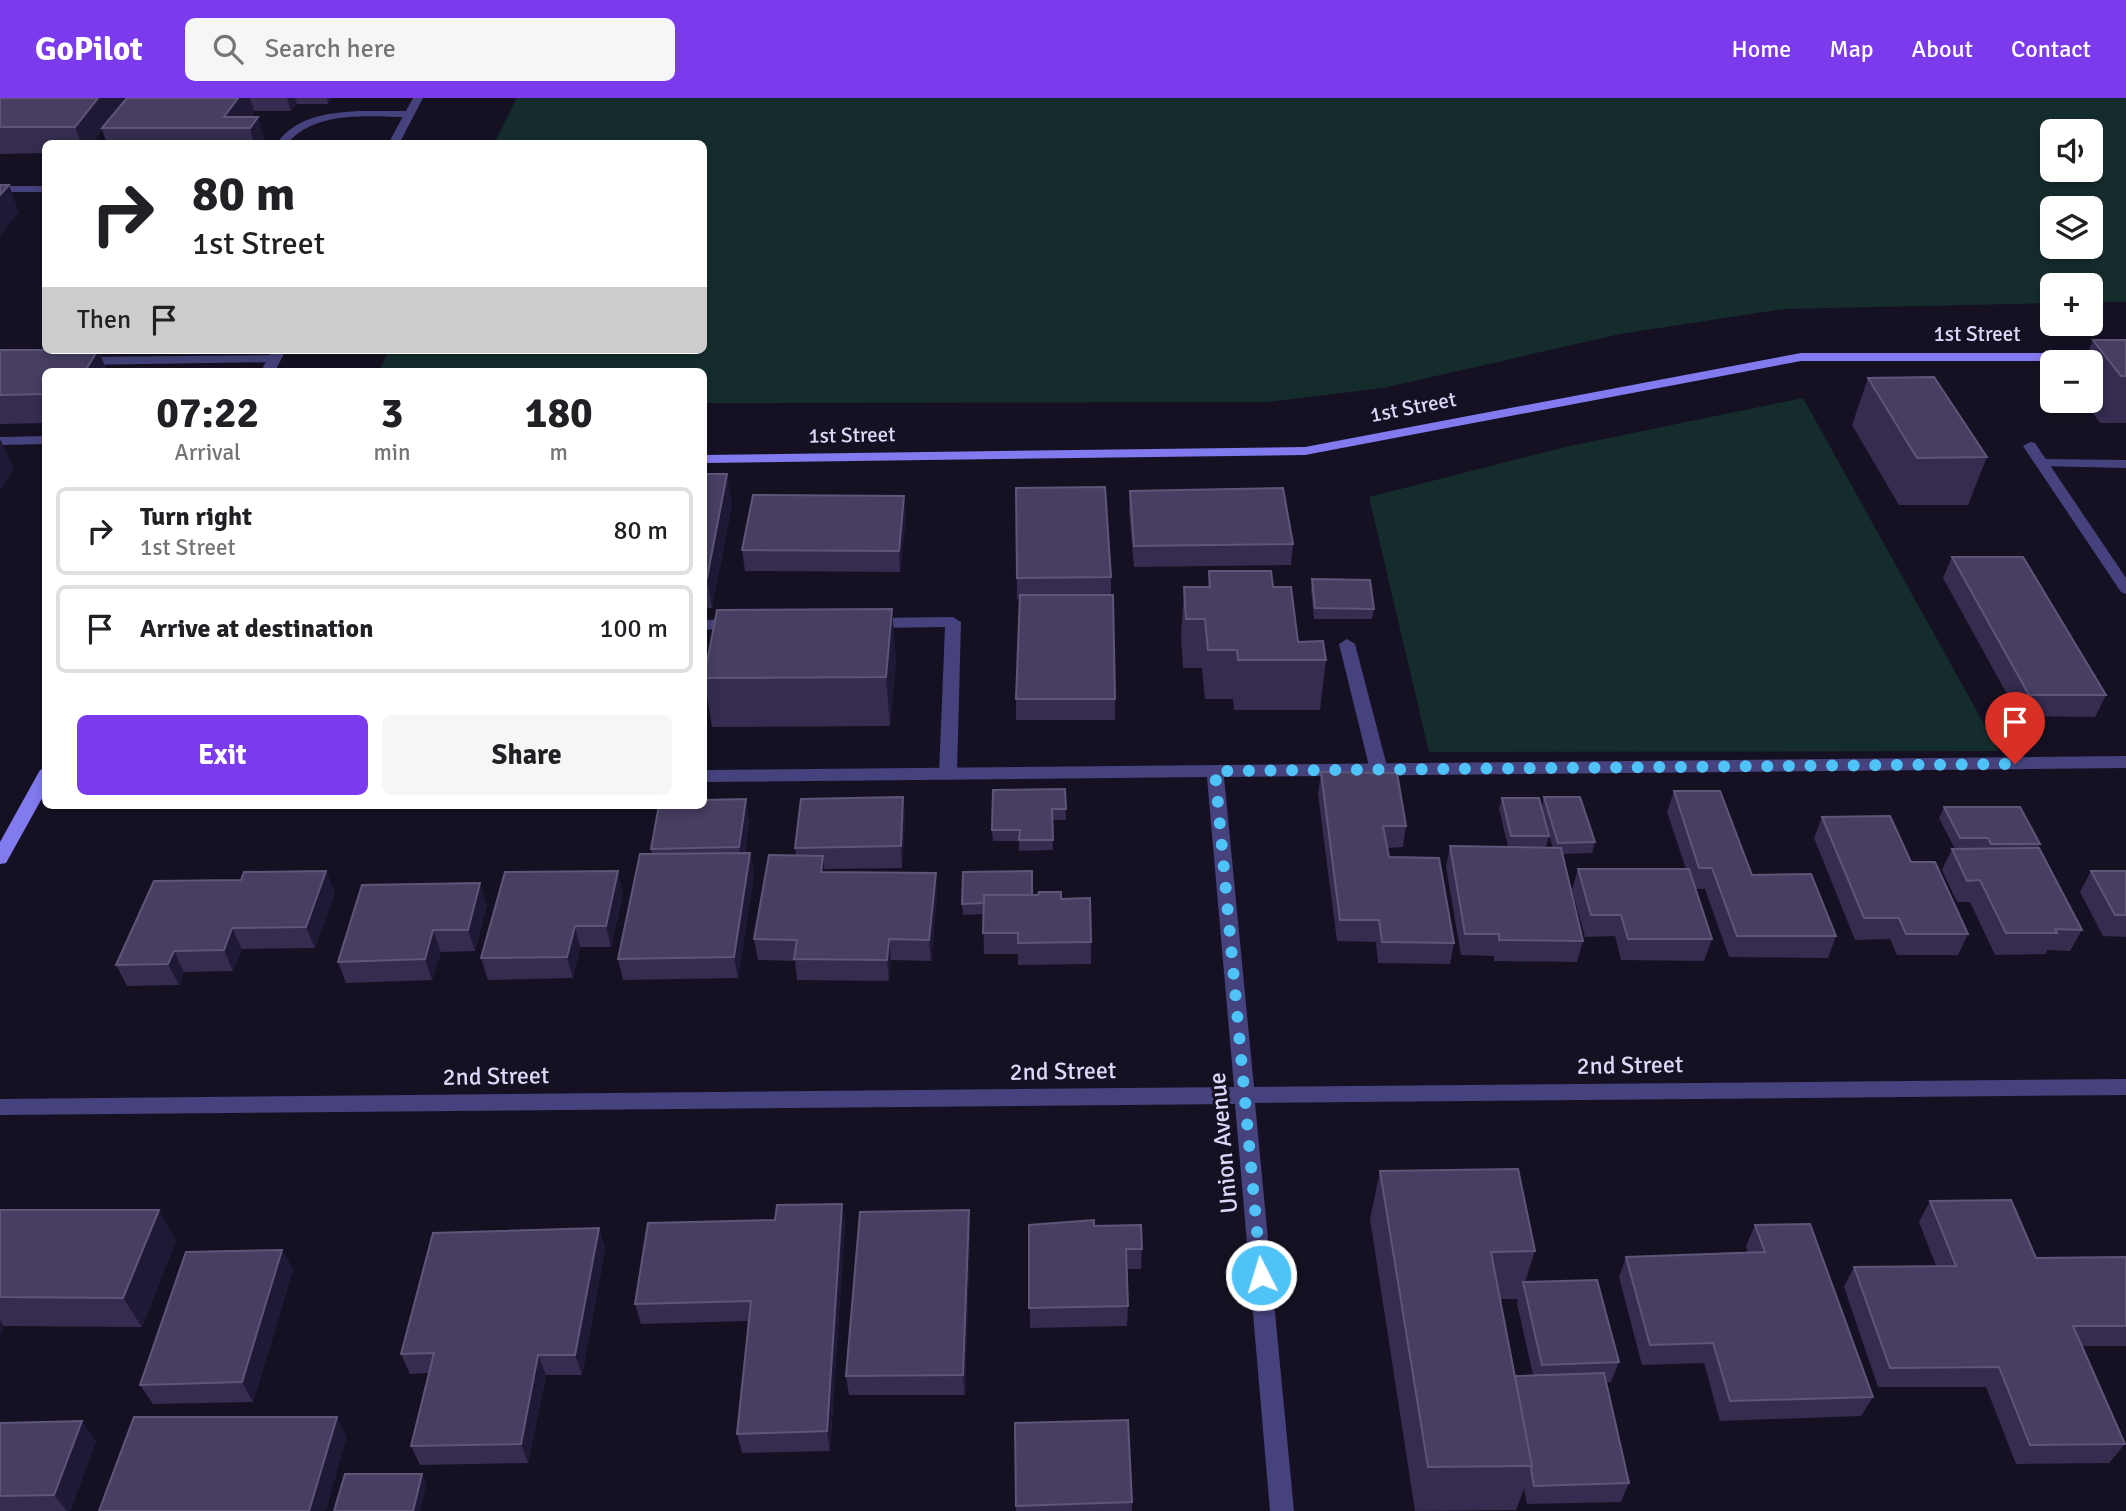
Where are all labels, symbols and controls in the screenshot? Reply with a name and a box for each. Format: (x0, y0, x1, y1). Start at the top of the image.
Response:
search box (185, 18, 675, 81)
text: GoPilot (35, 29, 143, 70)
icon: search (209, 30, 247, 68)
text: Search here (265, 33, 396, 65)
text: Home (1731, 34, 1791, 64)
text: Map (1829, 34, 1874, 64)
text: About (1912, 34, 1973, 64)
text: Contact (2011, 34, 2091, 64)
map controls (2040, 119, 2103, 413)
button: sound (2040, 119, 2103, 182)
text: 80 m (192, 164, 295, 224)
icon: right (77, 168, 168, 259)
button: layers (2040, 196, 2103, 259)
text: 1st Street (192, 224, 325, 263)
button: + (2040, 273, 2103, 336)
icon: arrive (145, 301, 183, 339)
text: Then (77, 304, 131, 336)
street label: 1st Street (1933, 321, 2021, 347)
button: − (2040, 350, 2103, 413)
street label: 1st Street (1368, 386, 1458, 428)
text: 07:22 (156, 388, 259, 439)
text: 3 (381, 388, 403, 439)
text: 180 (525, 388, 593, 439)
street label: 1st Street (808, 421, 896, 449)
text: Arrival (175, 438, 241, 467)
text: min (373, 438, 411, 467)
text: m (550, 438, 568, 467)
text: Turn right (140, 501, 252, 533)
icon: right (81, 512, 119, 550)
text: 80 m (613, 515, 668, 547)
text: 1st Street (140, 533, 236, 562)
icon: arrive (81, 610, 119, 648)
text: Arrive at destination (140, 613, 373, 645)
text: 100 m (599, 613, 668, 645)
pin (1985, 692, 2045, 764)
icon: arrive (1996, 703, 2034, 741)
button: Exit (77, 715, 368, 795)
button: Share (382, 715, 672, 795)
street label: 2nd Street (1576, 1049, 1684, 1081)
street label: 2nd Street (1009, 1055, 1117, 1087)
street label: 2nd Street (442, 1060, 550, 1092)
street label: Union Avenue (1202, 1071, 1244, 1215)
position arrow (1224, 1238, 1298, 1312)

